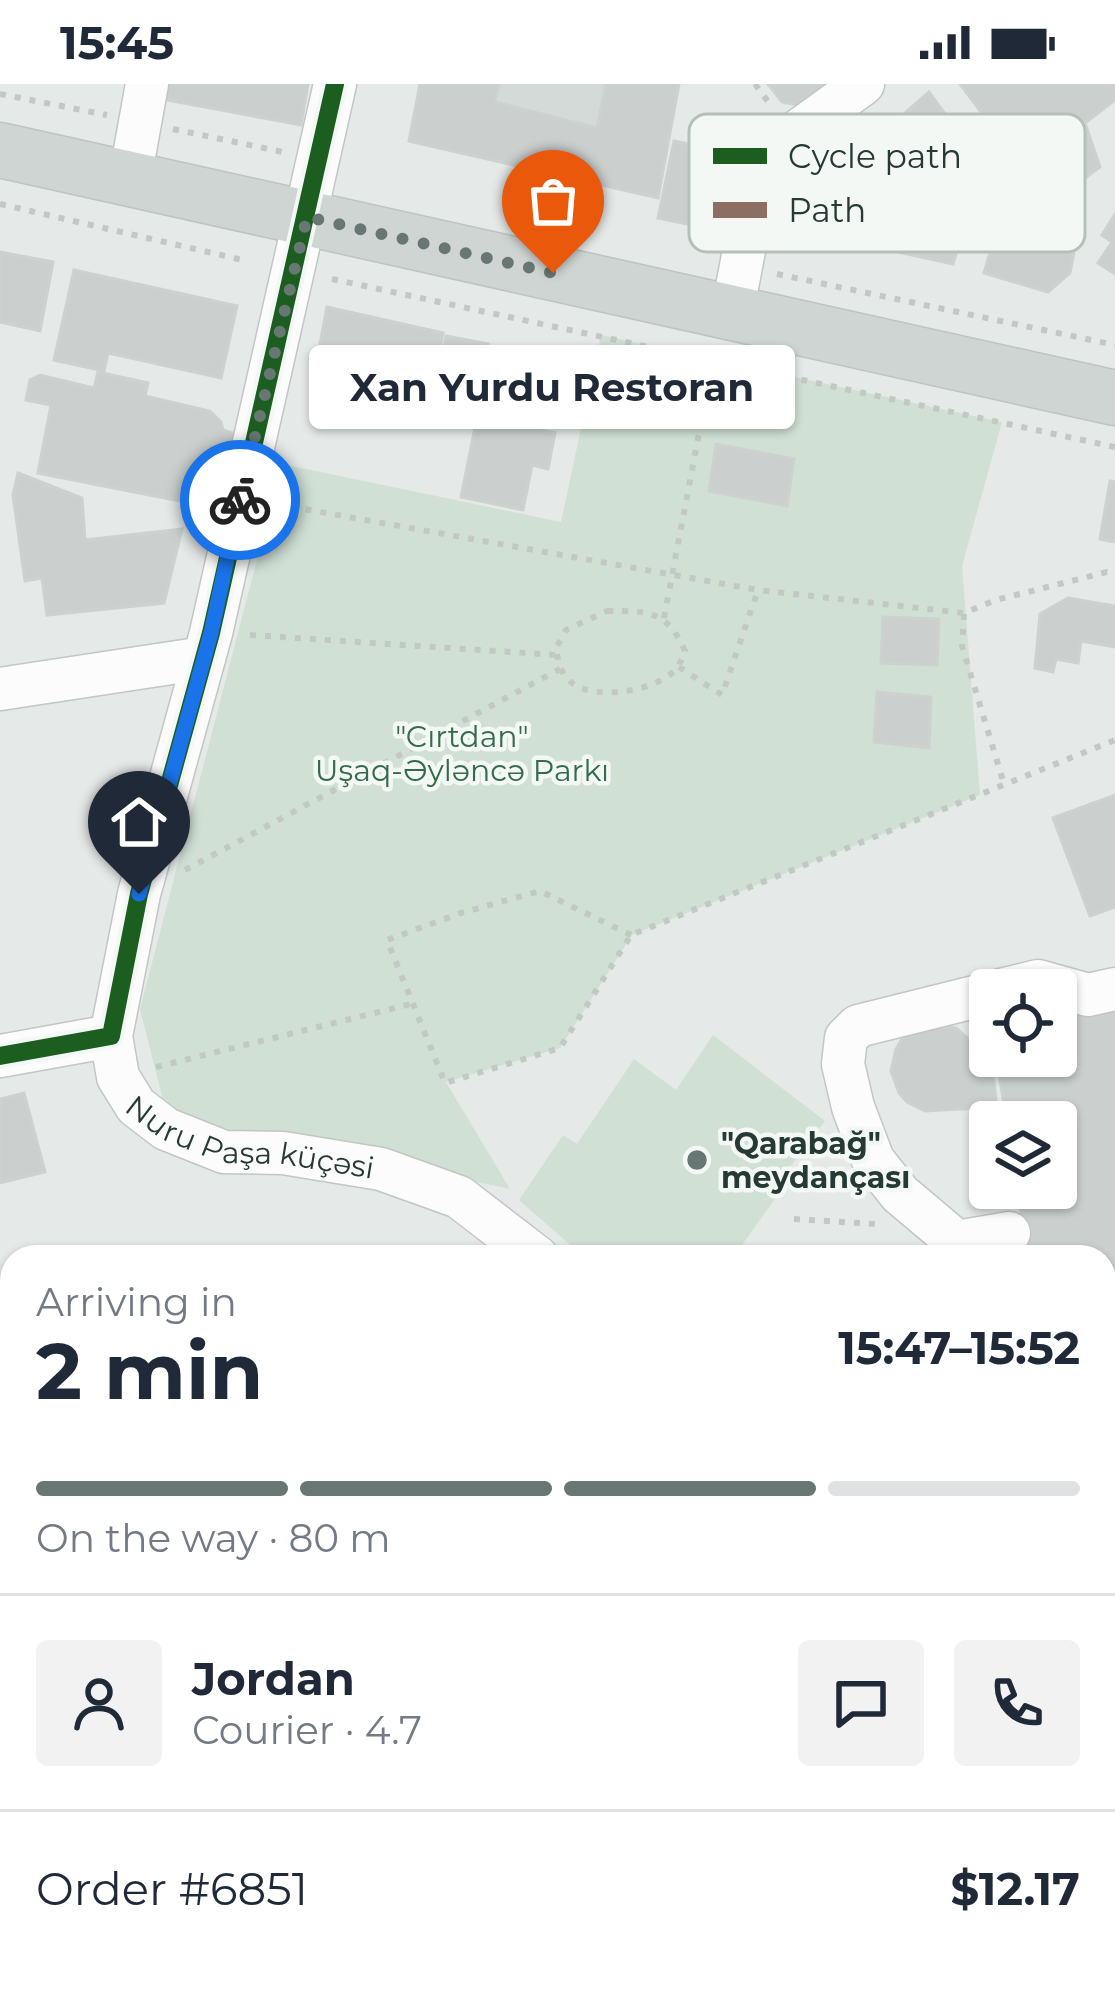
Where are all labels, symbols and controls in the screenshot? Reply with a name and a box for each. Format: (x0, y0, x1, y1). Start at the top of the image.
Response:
text: 15:45 (60, 15, 174, 70)
legend (689, 114, 1085, 252)
text: Cycle path (788, 136, 962, 176)
pin (502, 150, 604, 273)
icon: bag (520, 168, 586, 234)
text: Path (788, 190, 866, 230)
callout: Xan Yurdu Restoran (310, 345, 796, 429)
text: Xan Yurdu Restoran (350, 363, 754, 411)
courier (180, 440, 300, 560)
icon: bike (207, 467, 273, 533)
park label: "Cırtdan" Uşaq-Əyləncə Parkı (315, 718, 609, 789)
pin (88, 771, 190, 894)
icon: home (106, 789, 172, 855)
map controls (969, 969, 1077, 1209)
button: locate (969, 969, 1077, 1077)
street label: Nuru Paşa küçəsi (119, 1087, 377, 1186)
button: layers (969, 1101, 1077, 1209)
place label: "Qarabağ" meydançası (721, 1125, 910, 1196)
marker: "Qarabağ" meydançası (684, 1147, 710, 1173)
text: Arriving in (36, 1278, 237, 1326)
text: 15:47–15:52 (838, 1320, 1080, 1375)
text: 2 min (36, 1323, 263, 1419)
text: On the way · 80 m (36, 1514, 391, 1562)
button: person (36, 1640, 162, 1766)
button: chat (798, 1640, 924, 1766)
button: phone (954, 1640, 1080, 1766)
text: Jordan (192, 1651, 355, 1706)
text: Courier · 4.7 (192, 1706, 422, 1754)
text: Order #6851 (36, 1861, 308, 1916)
text: $12.17 (951, 1861, 1080, 1916)

